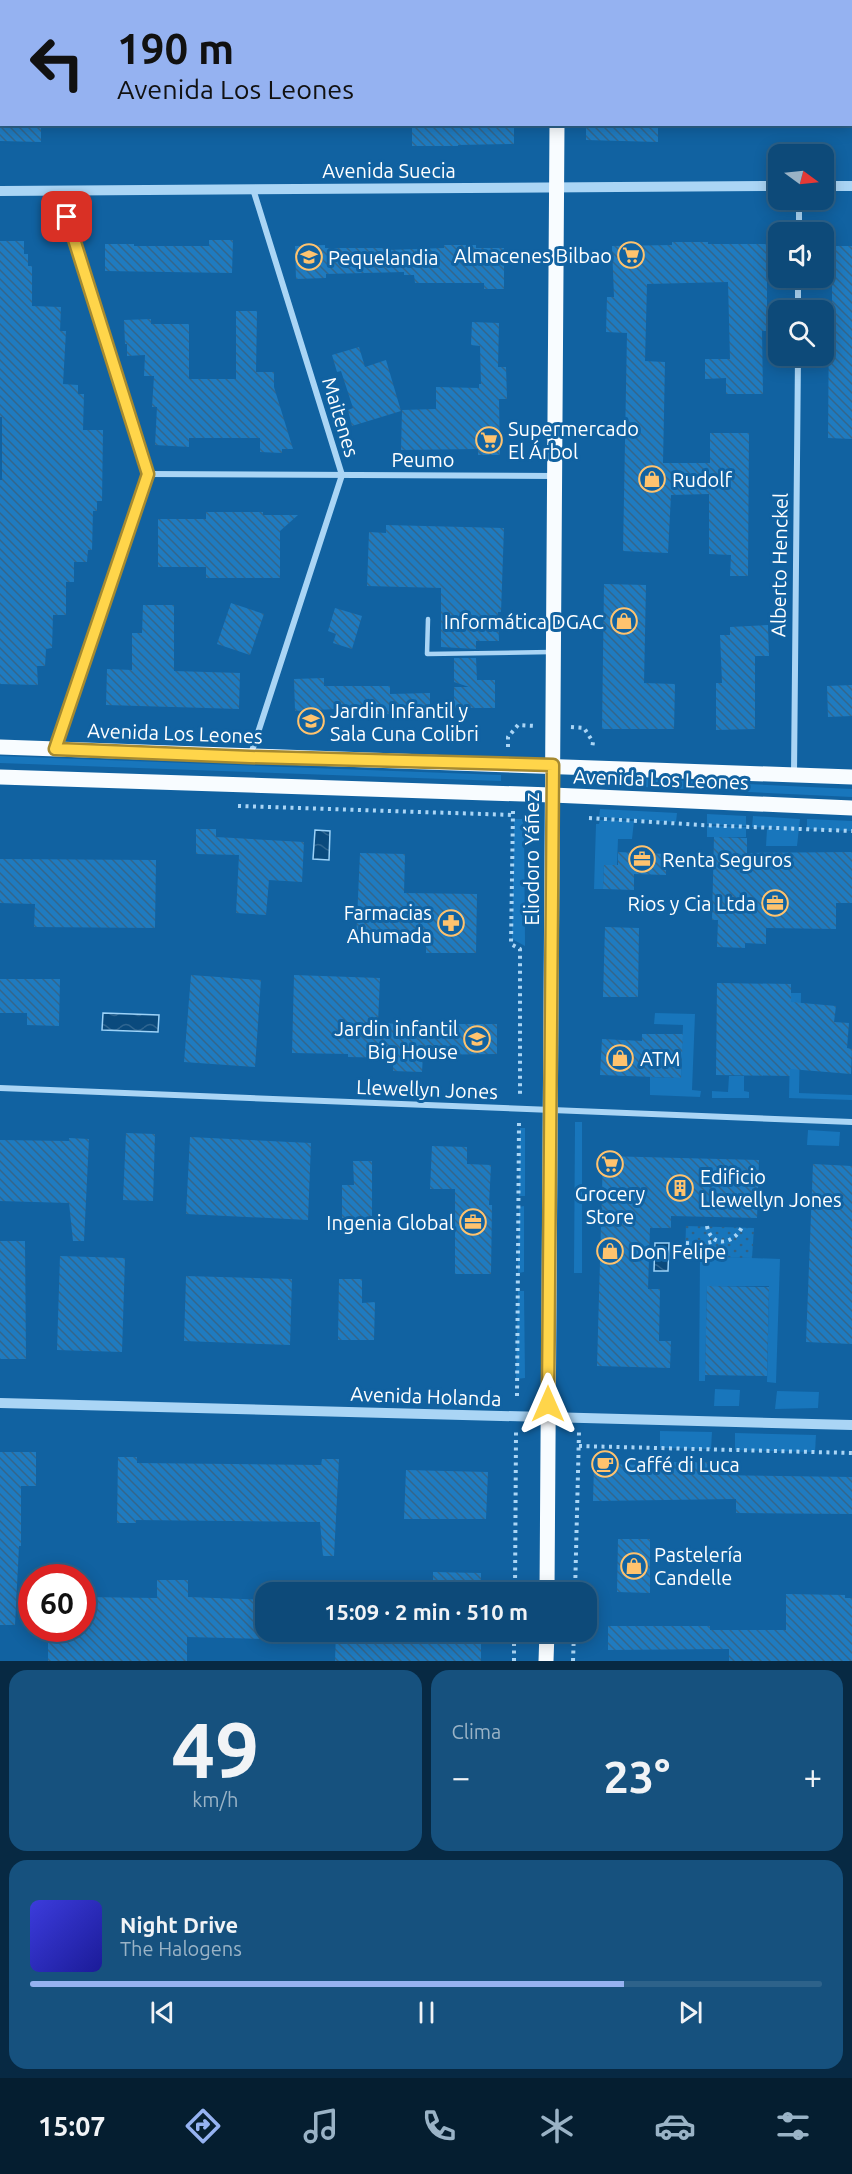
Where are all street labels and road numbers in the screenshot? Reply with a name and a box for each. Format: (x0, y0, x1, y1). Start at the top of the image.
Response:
street label: Avenida Suecia (322, 159, 456, 182)
street label: Maitenes (318, 374, 364, 460)
street label: Peumo (392, 448, 454, 471)
street label: Alberto Henckel (766, 493, 792, 637)
street label: Avenida Los Leones (87, 718, 263, 748)
street label: Avenida Los Leones (573, 764, 749, 794)
street label: Eliodoro Yáñez (520, 792, 543, 926)
street label: Llewellyn Jones (356, 1075, 498, 1103)
street label: Avenida Holanda (350, 1382, 502, 1410)

